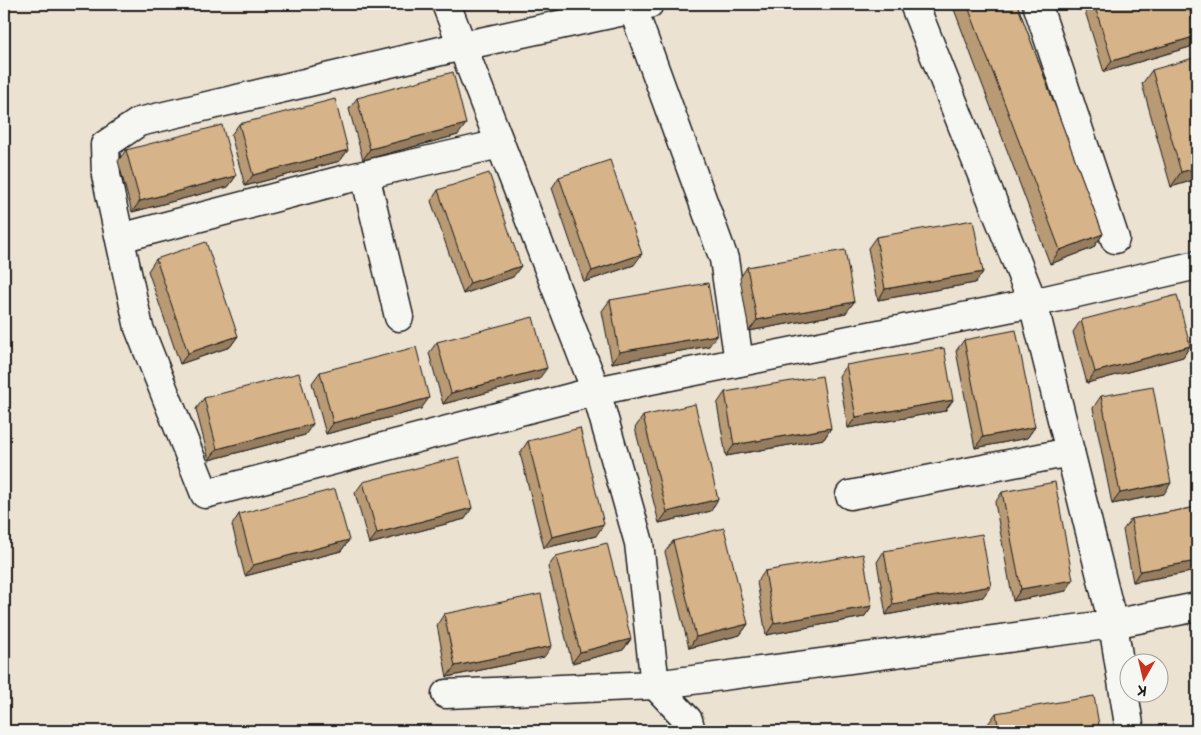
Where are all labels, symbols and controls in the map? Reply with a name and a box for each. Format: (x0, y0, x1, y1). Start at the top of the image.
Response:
north arrow (1118, 652, 1168, 702)
text: K (1136, 681, 1148, 699)

